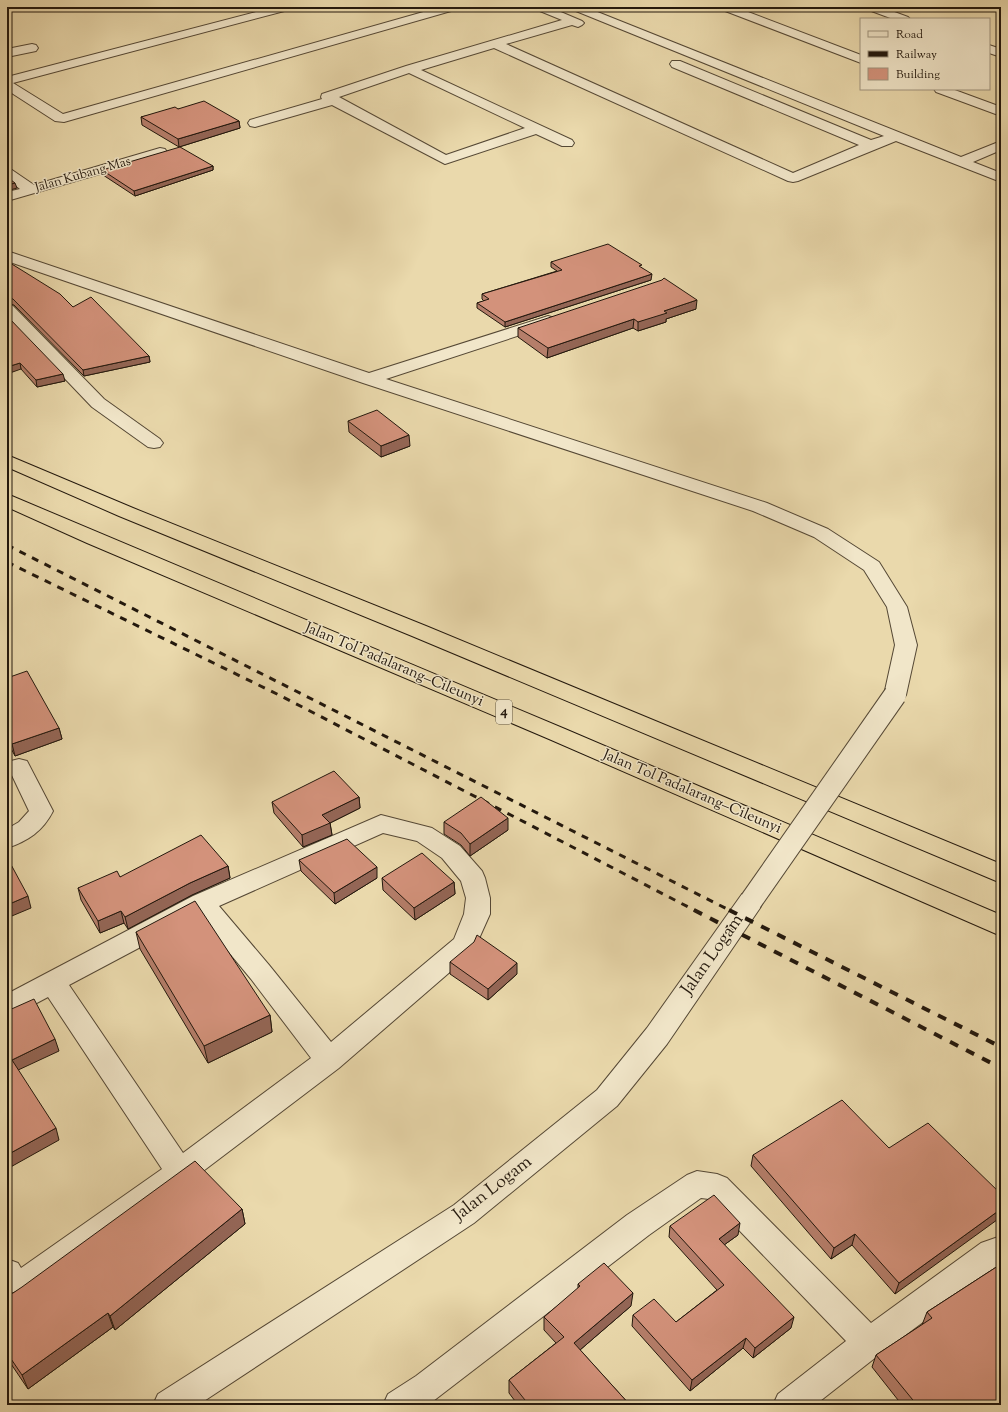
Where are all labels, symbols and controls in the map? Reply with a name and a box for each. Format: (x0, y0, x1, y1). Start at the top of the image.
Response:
legend (860, 18, 990, 90)
text: Road (896, 26, 923, 44)
text: Railway (896, 46, 937, 64)
text: Building (896, 66, 940, 84)
street label: Jalan Kubang Mas (32, 153, 133, 198)
street label: Jalan Tol Padalarang–Cileunyi (300, 617, 487, 712)
road number: 4 (496, 700, 512, 724)
street label: Jalan Tol Padalarang–Cileunyi (598, 744, 785, 839)
street label: Jalan Logam (675, 909, 751, 1002)
street label: Jalan Logam (447, 1150, 538, 1229)

